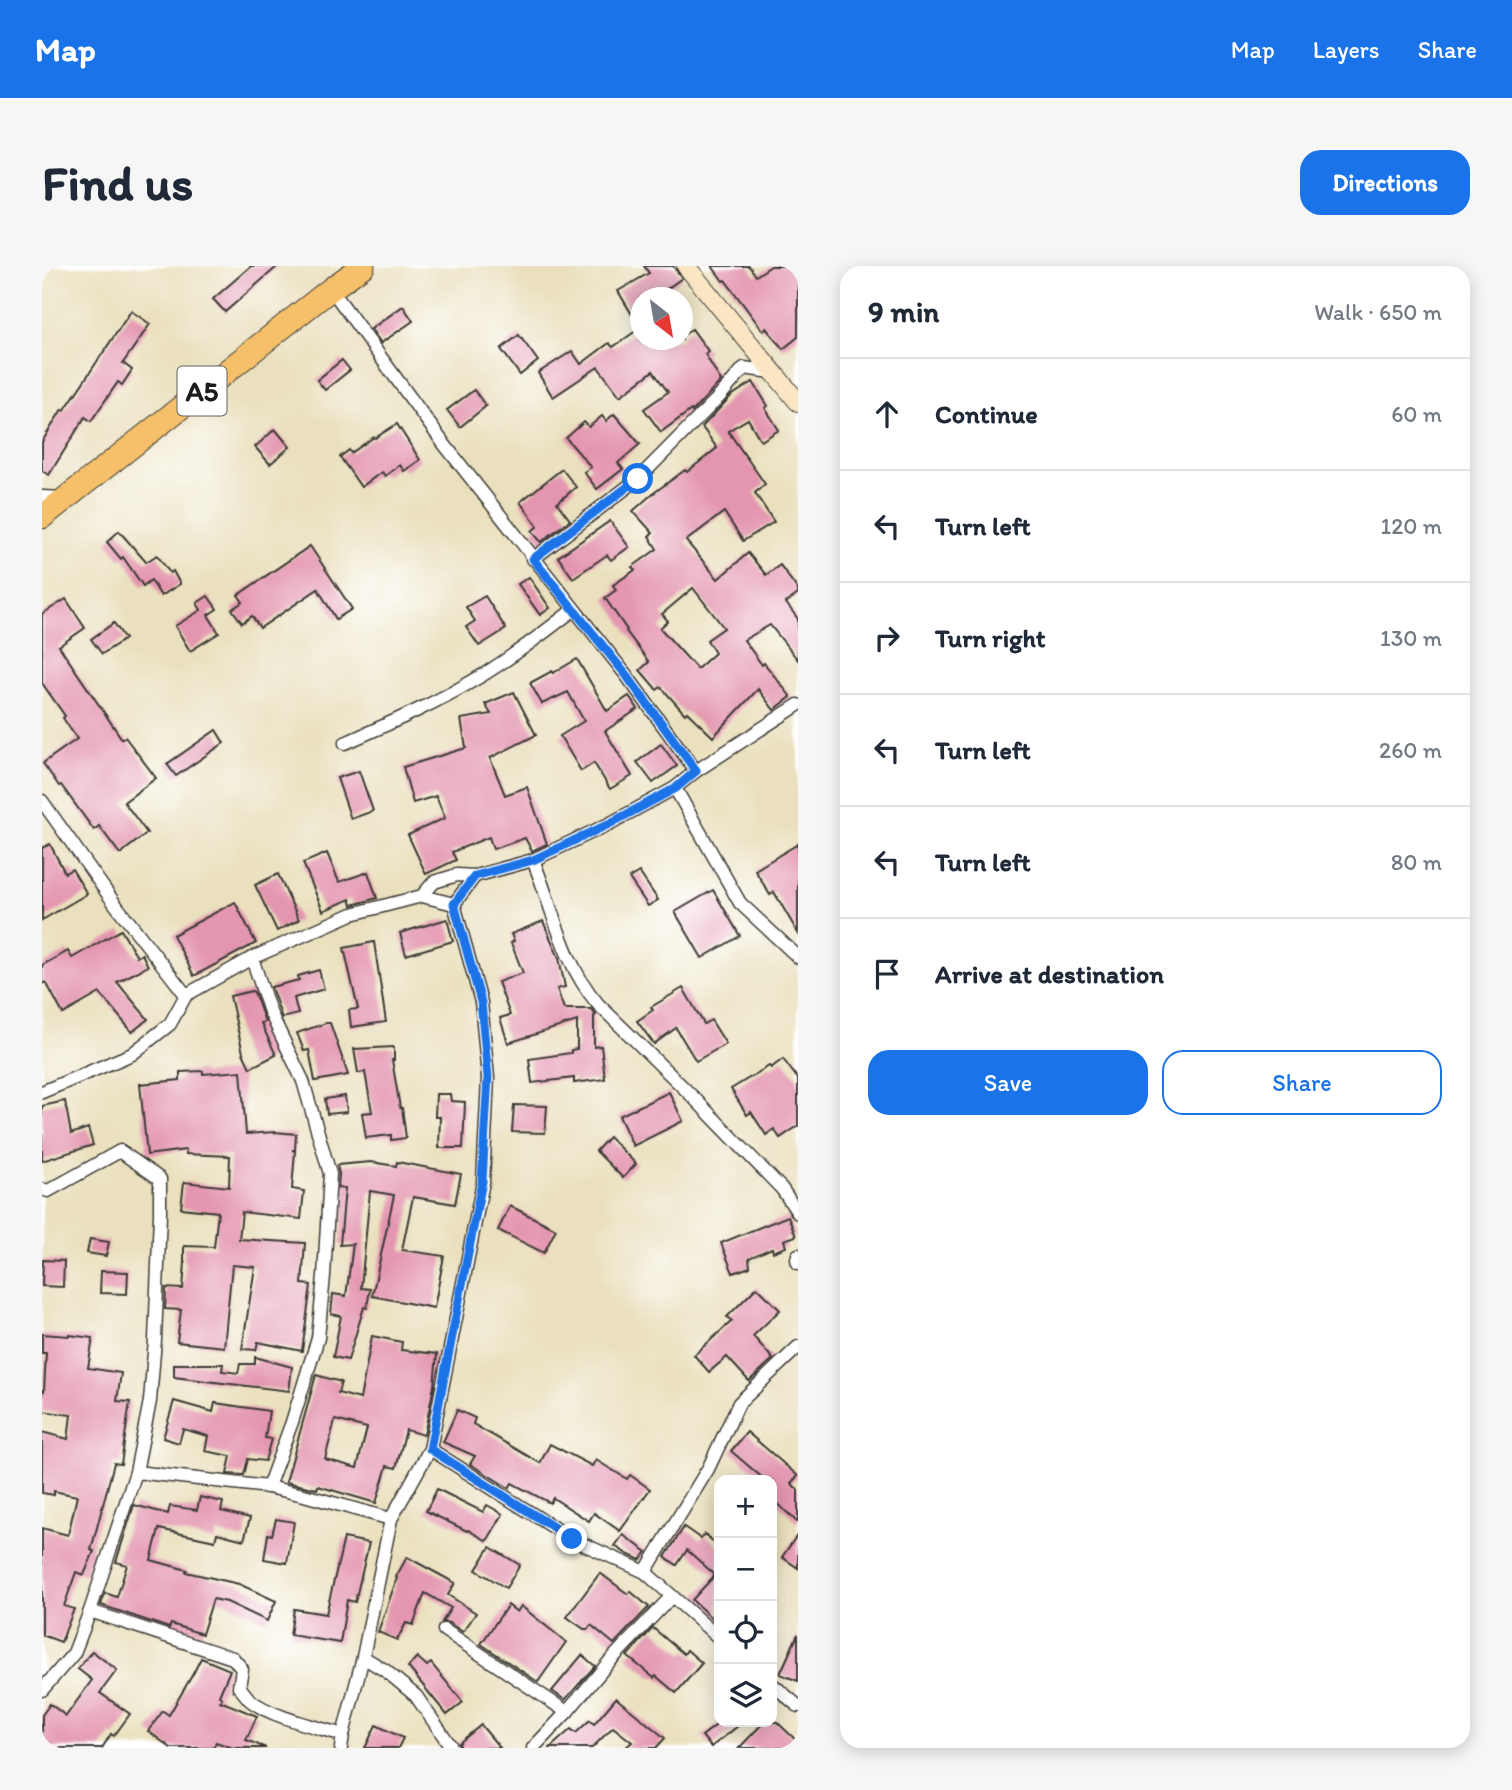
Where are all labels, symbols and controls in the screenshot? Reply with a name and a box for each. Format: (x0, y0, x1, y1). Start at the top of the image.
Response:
text: Map (35, 30, 96, 69)
text: Map (1231, 35, 1275, 64)
text: Layers (1313, 35, 1380, 64)
text: Share (1418, 35, 1477, 64)
button: Directions (1300, 150, 1470, 215)
text: Find us (42, 153, 193, 212)
north arrow (630, 287, 693, 350)
text: 9 min (868, 293, 939, 330)
text: Walk · 650 m (1314, 298, 1442, 326)
road number: A5 (178, 366, 226, 416)
icon: ahead (868, 395, 906, 433)
text: Continue (935, 398, 1038, 430)
text: 60 m (1391, 400, 1442, 428)
route start (622, 463, 653, 494)
icon: left (868, 507, 906, 545)
text: Turn left (935, 510, 1031, 542)
text: 120 m (1381, 512, 1442, 540)
icon: right (868, 619, 906, 657)
text: Turn right (935, 622, 1046, 654)
text: 130 m (1380, 624, 1442, 652)
icon: left (868, 731, 906, 769)
text: Turn left (935, 734, 1031, 766)
text: 260 m (1379, 736, 1442, 764)
icon: left (868, 843, 906, 881)
text: Turn left (935, 846, 1031, 878)
text: 80 m (1391, 848, 1442, 876)
icon: arrive (868, 955, 906, 993)
text: Arrive at destination (935, 958, 1164, 990)
button: Save (868, 1050, 1148, 1115)
button: Share (1162, 1050, 1442, 1115)
map controls (714, 1475, 777, 1727)
button: + (714, 1475, 777, 1538)
route end (556, 1523, 587, 1554)
button: − (714, 1538, 777, 1601)
button: locate (714, 1601, 777, 1664)
button: layers (714, 1664, 777, 1727)

